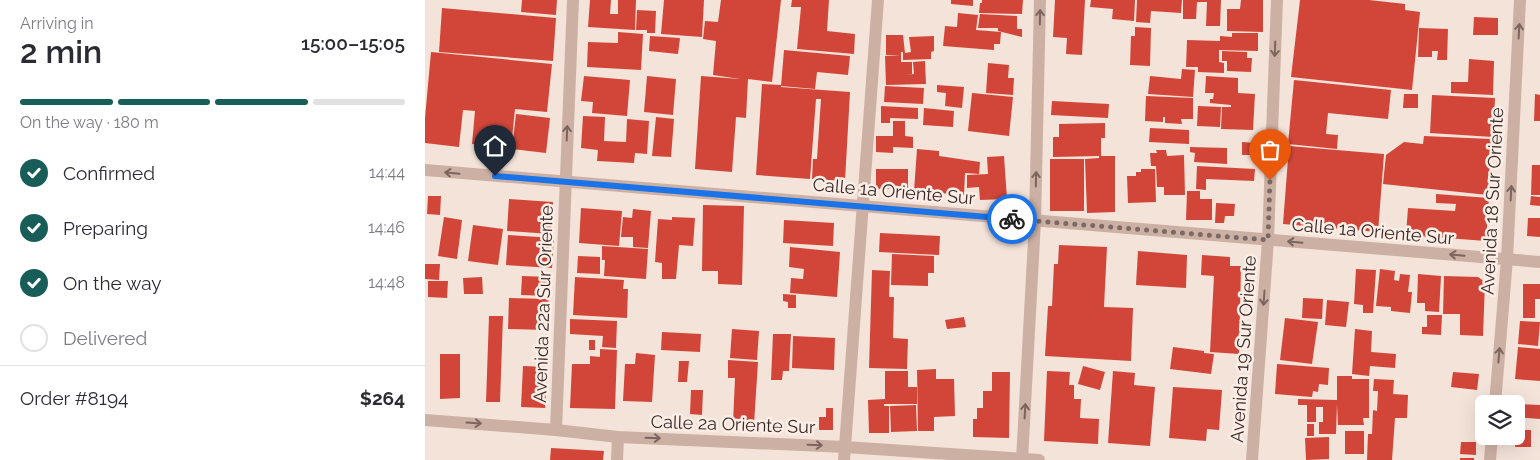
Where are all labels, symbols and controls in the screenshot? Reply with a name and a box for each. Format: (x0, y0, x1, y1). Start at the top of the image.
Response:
one-way arrow (1035, 9, 1045, 25)
text: Arriving in (20, 14, 94, 33)
one-way arrow (1514, 23, 1523, 39)
text: 15:00–15:05 (301, 32, 405, 54)
text: 2 min (20, 33, 102, 70)
one-way arrow (1270, 40, 1280, 56)
street label: Avenida 18 Sur Oriente (1477, 106, 1507, 295)
text: On the way · 180 m (20, 113, 159, 132)
pin (474, 125, 516, 176)
one-way arrow (563, 125, 572, 141)
pin (1249, 129, 1291, 180)
icon: home (481, 132, 509, 160)
icon: bag (1256, 136, 1284, 164)
icon: check (20, 159, 48, 187)
text: Confirmed (63, 162, 155, 184)
text: 14:44 (369, 163, 405, 182)
one-way arrow (445, 168, 461, 177)
one-way arrow (1031, 171, 1041, 188)
street label: Calle 1a Oriente Sur (812, 173, 977, 209)
one-way arrow (1506, 185, 1515, 201)
courier (987, 194, 1037, 244)
street label: Avenida 22a Sur Oriente (529, 204, 557, 403)
icon: bike (998, 205, 1026, 233)
street label: Calle 1a Oriente Sur (1291, 213, 1456, 249)
icon: check (20, 214, 48, 242)
text: Preparing (63, 217, 148, 239)
text: 14:46 (368, 218, 405, 237)
one-way arrow (1287, 237, 1303, 247)
one-way arrow (1449, 251, 1465, 260)
street label: Avenida 19 Sur Oriente (1226, 254, 1260, 443)
icon: check (20, 269, 48, 297)
text: On the way (63, 272, 162, 294)
text: 14:48 (368, 273, 405, 292)
one-way arrow (1259, 290, 1268, 306)
text: Delivered (63, 327, 147, 349)
one-way arrow (1494, 347, 1504, 363)
text: Order #8194 (20, 387, 128, 409)
text: $264 (360, 387, 405, 409)
map controls (1475, 395, 1525, 445)
button: layers (1475, 395, 1525, 445)
one-way arrow (1020, 404, 1029, 420)
street label: Calle 2a Oriente Sur (650, 411, 816, 437)
one-way arrow (465, 419, 481, 428)
one-way arrow (645, 434, 661, 443)
one-way arrow (807, 441, 823, 450)

